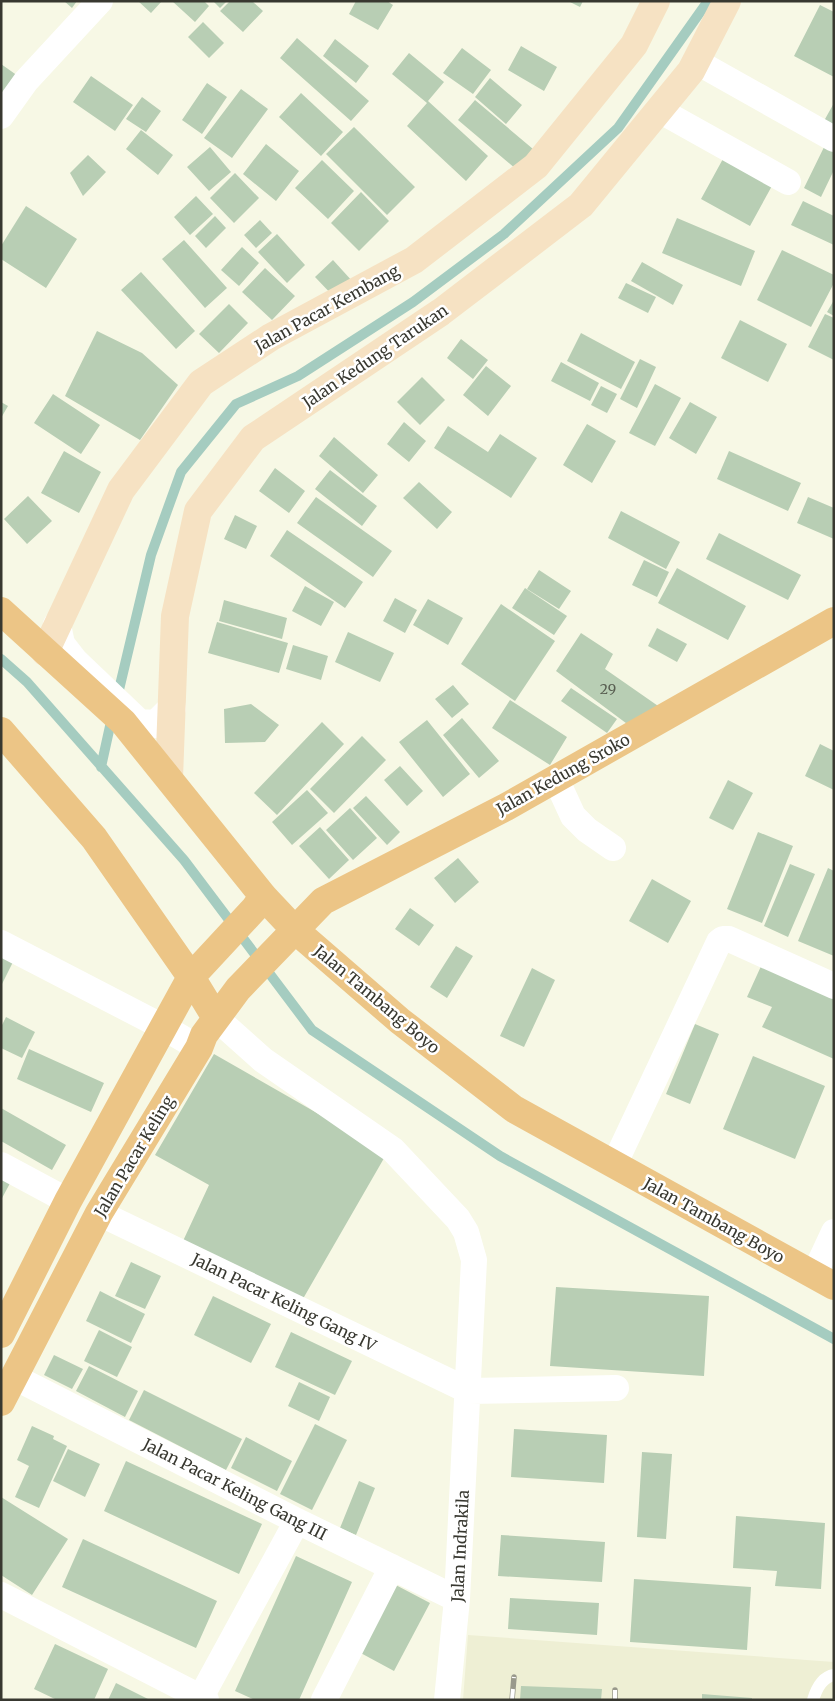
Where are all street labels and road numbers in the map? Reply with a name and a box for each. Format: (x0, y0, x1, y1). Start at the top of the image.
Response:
street label: Jalan Pacar Kembang (250, 260, 403, 357)
street label: Jalan Kedung Tarukan (298, 300, 452, 413)
street label: Jalan Kedung Sroko (492, 729, 633, 819)
street label: Jalan Tambang Boyo (309, 940, 444, 1058)
street label: Jalan Pacar Keling (89, 1091, 178, 1221)
street label: Jalan Tambang Boyo (639, 1172, 788, 1267)
street label: Jalan Pacar Keling Gang IV (188, 1248, 380, 1356)
street label: Jalan Pacar Keling Gang III (139, 1433, 330, 1544)
street label: Jalan Indrakila (447, 1489, 473, 1604)

